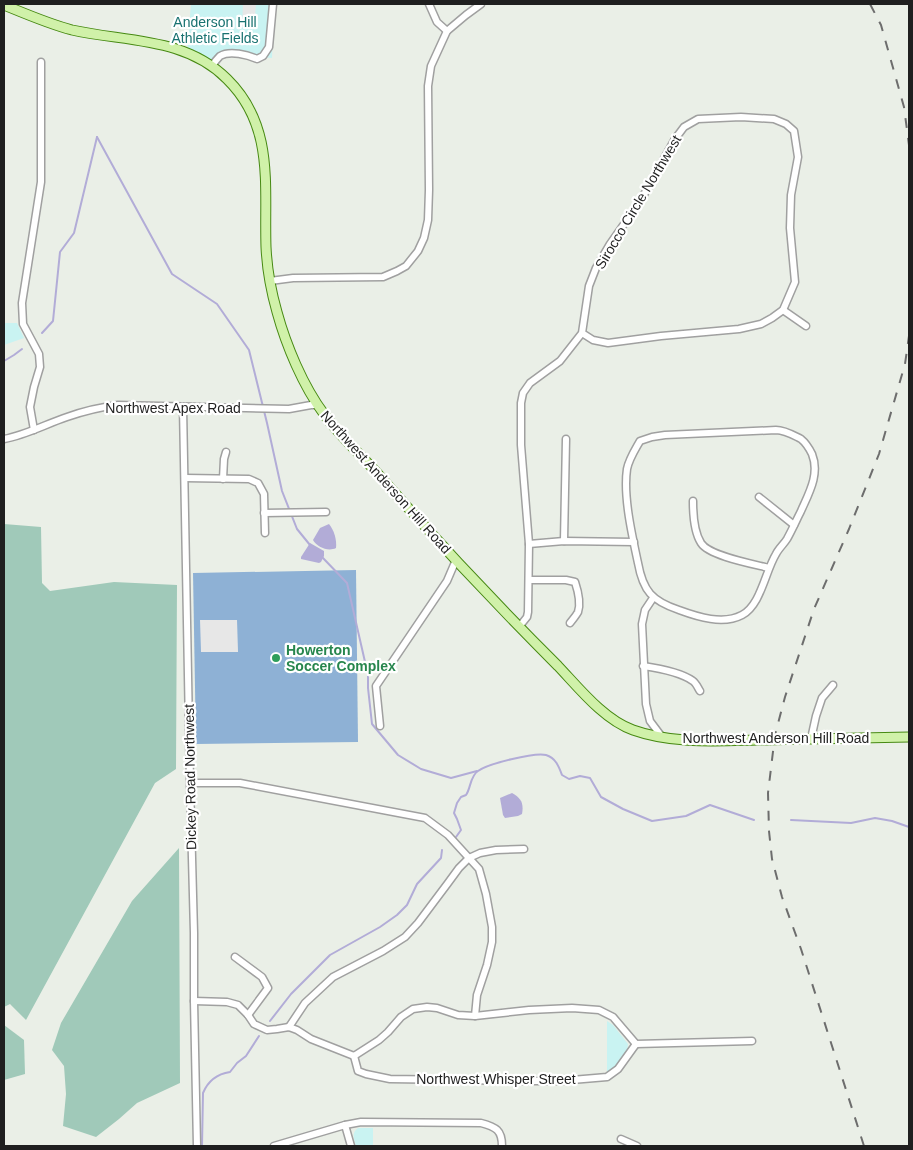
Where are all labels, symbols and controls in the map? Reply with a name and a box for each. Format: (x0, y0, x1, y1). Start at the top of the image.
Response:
park label: Anderson Hill Athletic Fields (171, 14, 259, 46)
street label: Sirocco Circle Northwest (592, 132, 684, 272)
street label: Northwest Apex Road (105, 400, 241, 416)
street label: Northwest Anderson Hill Road (318, 407, 454, 557)
place label: Howerton Soccer Complex (286, 642, 396, 674)
marker: Howerton Soccer Complex (270, 652, 282, 664)
street label: Dickey Road Northwest (181, 704, 199, 850)
street label: Northwest Anderson Hill Road (683, 730, 869, 746)
street label: Northwest Whisper Street (416, 1071, 576, 1087)

